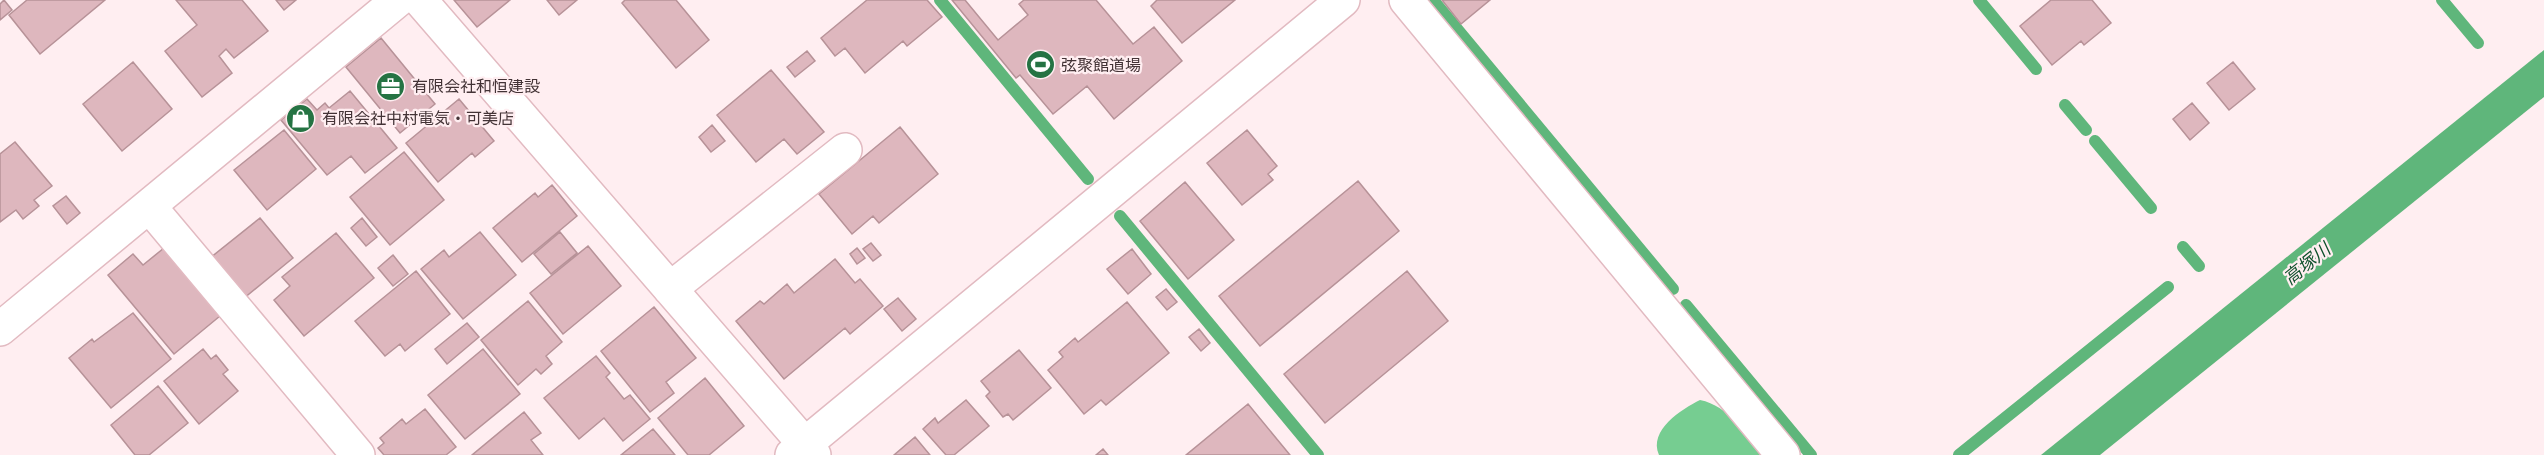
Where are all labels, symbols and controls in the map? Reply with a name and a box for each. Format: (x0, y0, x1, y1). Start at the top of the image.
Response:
sports icon: 弦聚館道場 (1024, 49, 1056, 81)
place label: 弦聚館道場 (1061, 54, 1141, 76)
office icon: 有限会社和恒建設 (375, 70, 407, 102)
place label: 有限会社和恒建設 (412, 75, 540, 97)
shop icon: 有限会社中村電気・可美店 (285, 102, 317, 134)
place label: 有限会社中村電気・可美店 (322, 107, 514, 129)
water label: 高塚川 (2278, 236, 2337, 290)

